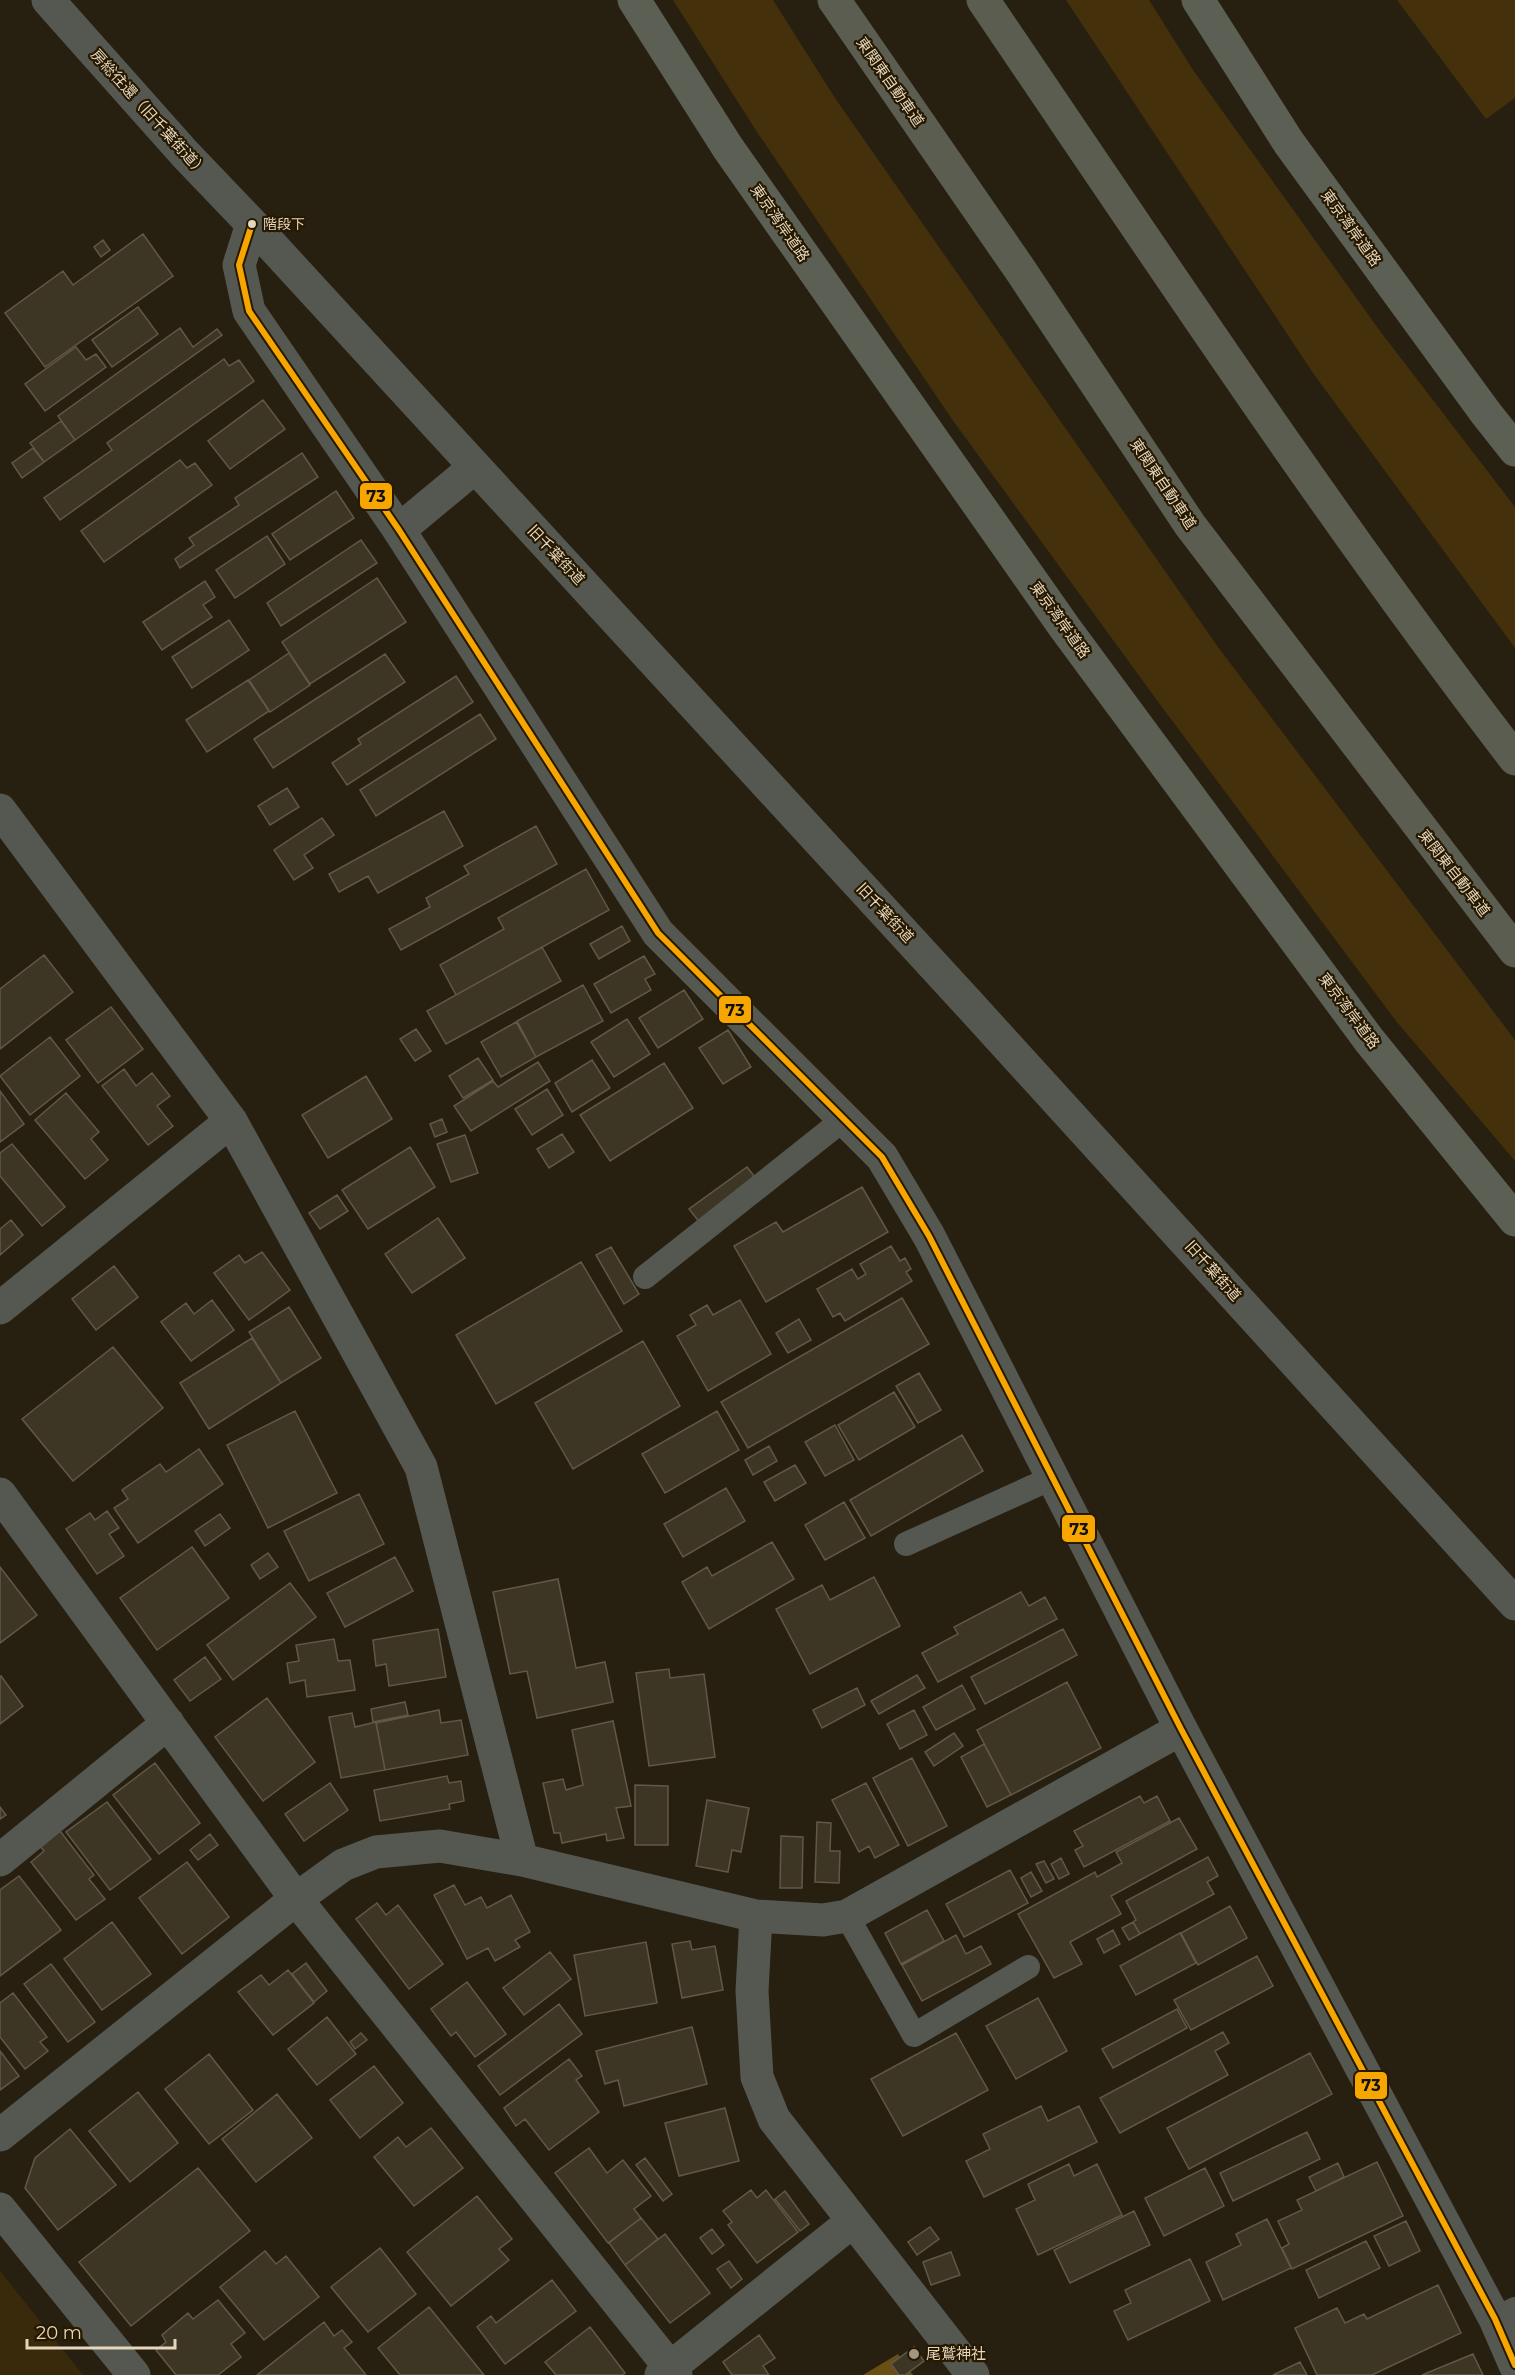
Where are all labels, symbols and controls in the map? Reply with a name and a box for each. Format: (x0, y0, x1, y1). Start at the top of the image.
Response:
street label: 東関東自動車道 (853, 33, 928, 130)
street label: 房総往還（旧千葉街道） (87, 45, 212, 180)
street label: 東京湾岸道路 (747, 180, 814, 265)
street label: 東京湾岸道路 (1317, 186, 1386, 270)
place label: 階段下 (263, 215, 305, 233)
marker: 階段下 (246, 218, 258, 230)
street label: 東関東自動車道 (1126, 435, 1201, 533)
line badge: 73 (359, 482, 393, 510)
text: 73 (366, 487, 386, 506)
street label: 旧千葉街道 (524, 521, 589, 589)
street label: 東京湾岸道路 (1026, 578, 1095, 662)
street label: 東関東自動車道 (1415, 825, 1494, 920)
street label: 旧千葉街道 (853, 879, 918, 947)
street label: 東京湾岸道路 (1315, 969, 1384, 1052)
line badge: 73 (718, 995, 752, 1024)
text: 73 (725, 1001, 745, 1020)
street label: 旧千葉街道 (1181, 1236, 1246, 1305)
line badge: 73 (1061, 1514, 1096, 1543)
text: 73 (1069, 1520, 1089, 1539)
line badge: 73 (1354, 2071, 1388, 2100)
text: 73 (1361, 2076, 1381, 2095)
scale bar (27, 2312, 176, 2350)
text: 20 m (36, 2322, 82, 2344)
place label: 尾鷲神社 (926, 2344, 986, 2363)
marker: 尾鷲神社 (907, 2347, 921, 2361)

